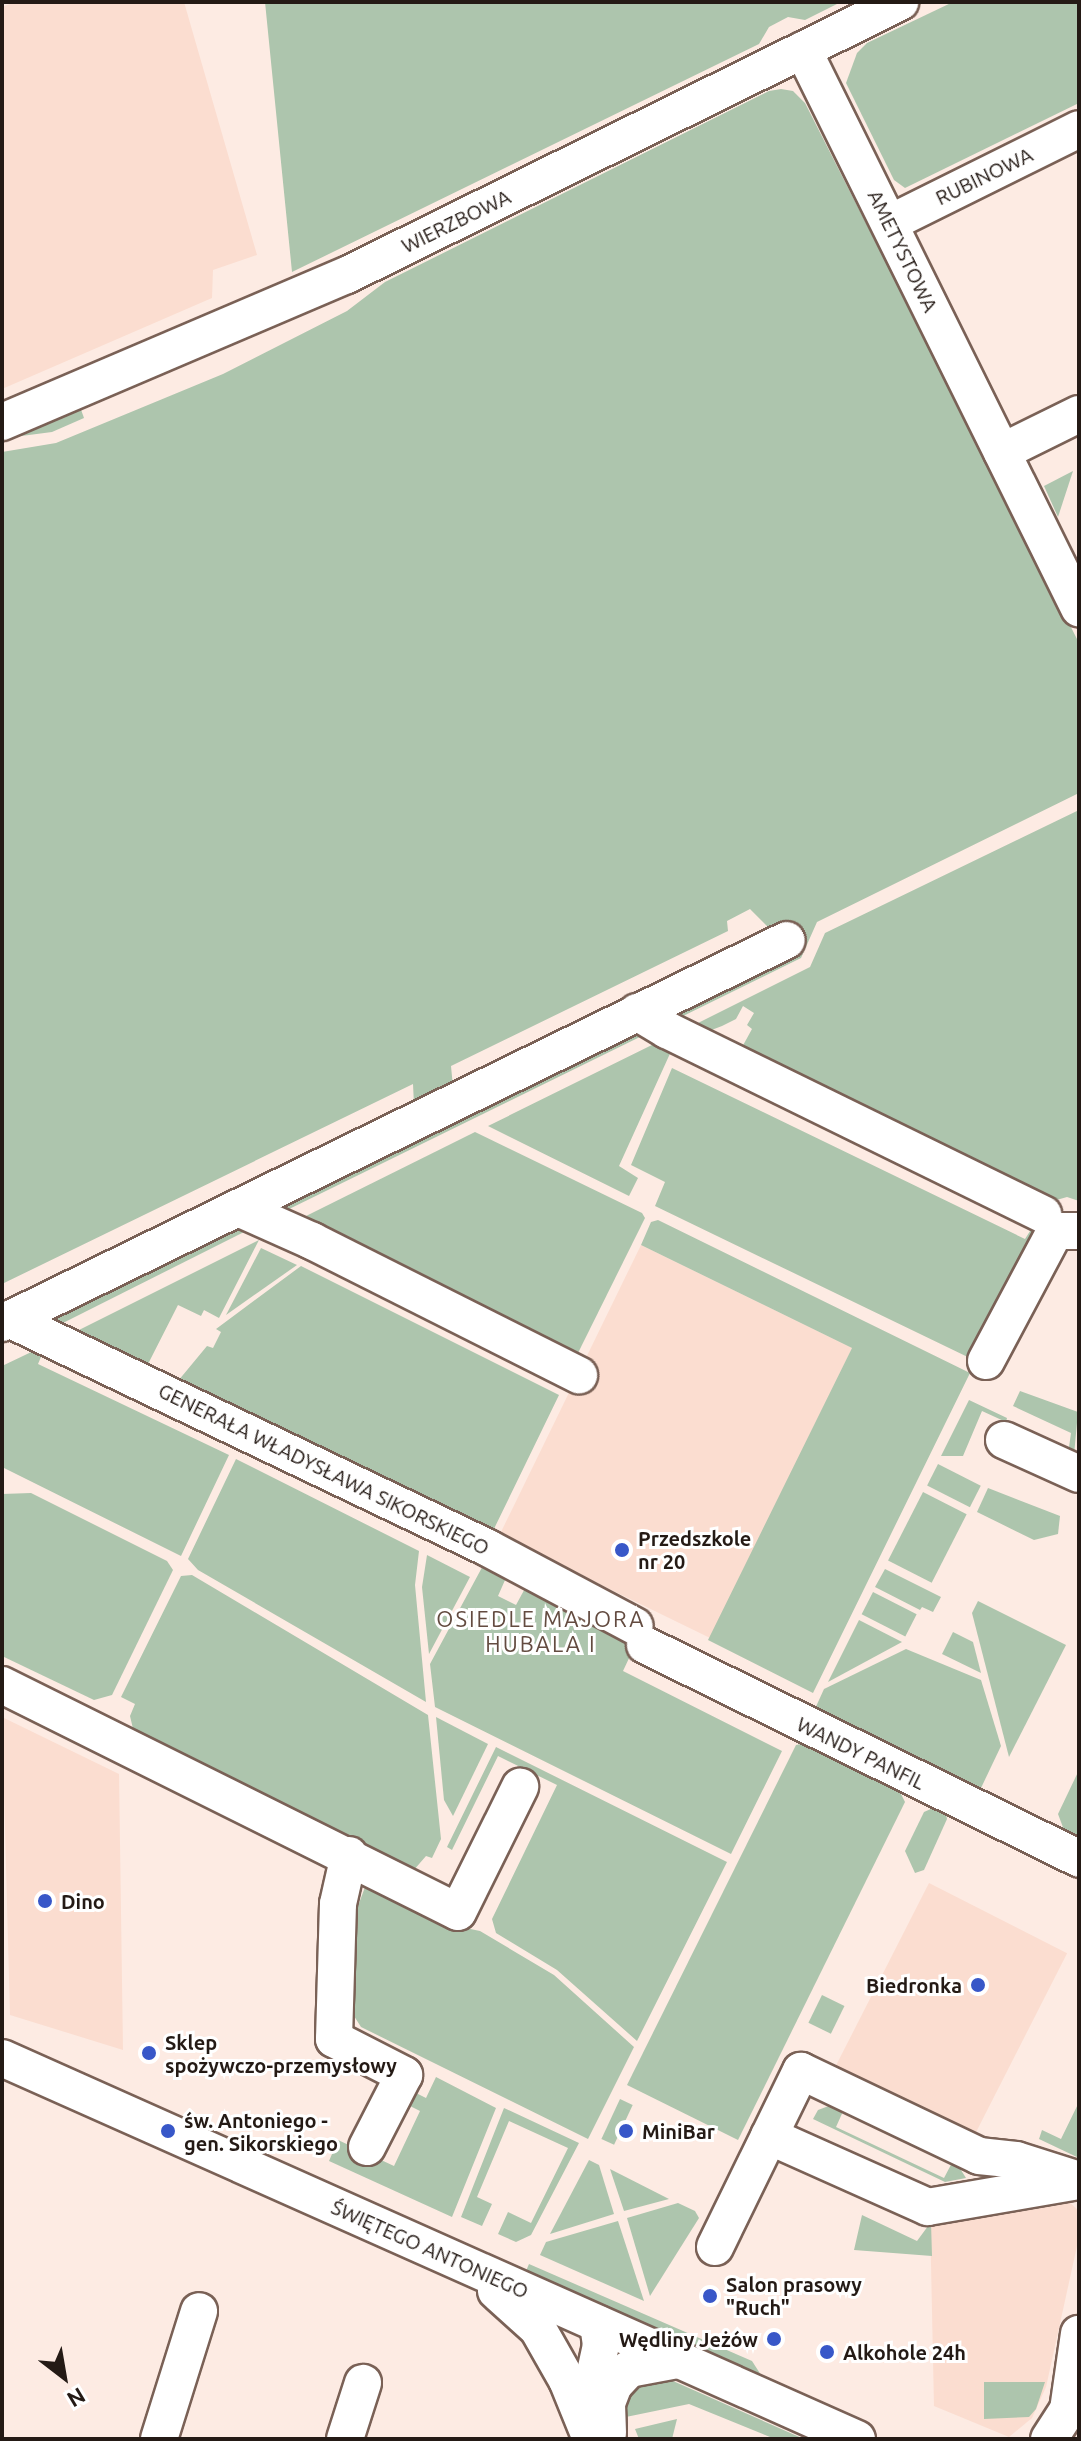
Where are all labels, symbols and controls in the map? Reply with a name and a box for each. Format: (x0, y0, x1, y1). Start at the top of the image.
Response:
street label: RUBINOWA (932, 142, 1036, 210)
street label: WIERZBOWA (398, 184, 514, 258)
street label: AMETYSTOWA (863, 186, 943, 316)
street label: GENERAŁA WŁADYSŁAWA SIKORSKIEGO (155, 1378, 493, 1560)
place label: Przedszkole nr 20 (638, 1526, 751, 1573)
marker: Przedszkole nr 20 (613, 1541, 631, 1559)
district label: OSIEDLE MAJORA HUBALA I (436, 1605, 646, 1656)
street label: WANDY PANFIL (793, 1712, 929, 1794)
place label: Dino (61, 1889, 105, 1913)
marker: Dino (36, 1892, 54, 1910)
place label: Biedronka (866, 1973, 962, 1997)
marker: Biedronka (969, 1976, 987, 1994)
place label: Sklep spożywczo-przemysłowy (165, 2030, 397, 2077)
marker: Sklep spożywczo-przemysłowy (140, 2044, 158, 2062)
place label: św. Antoniego - gen. Sikorskiego (184, 2108, 338, 2155)
place label: MiniBar (642, 2119, 715, 2143)
marker: św. Antoniego - gen. Sikorskiego (159, 2122, 177, 2140)
marker: MiniBar (617, 2122, 635, 2140)
street label: ŚWIĘTEGO ANTONIEGO (328, 2195, 532, 2303)
place label: Salon prasowy "Ruch" (726, 2272, 862, 2319)
marker: Salon prasowy "Ruch" (701, 2287, 719, 2305)
place label: Wędliny Jeżów (619, 2327, 758, 2351)
marker: Wędliny Jeżów (765, 2330, 783, 2348)
north arrow (24, 2337, 104, 2417)
place label: Alkohole 24h (843, 2340, 966, 2364)
marker: Alkohole 24h (818, 2343, 836, 2361)
text: N (63, 2383, 90, 2413)

